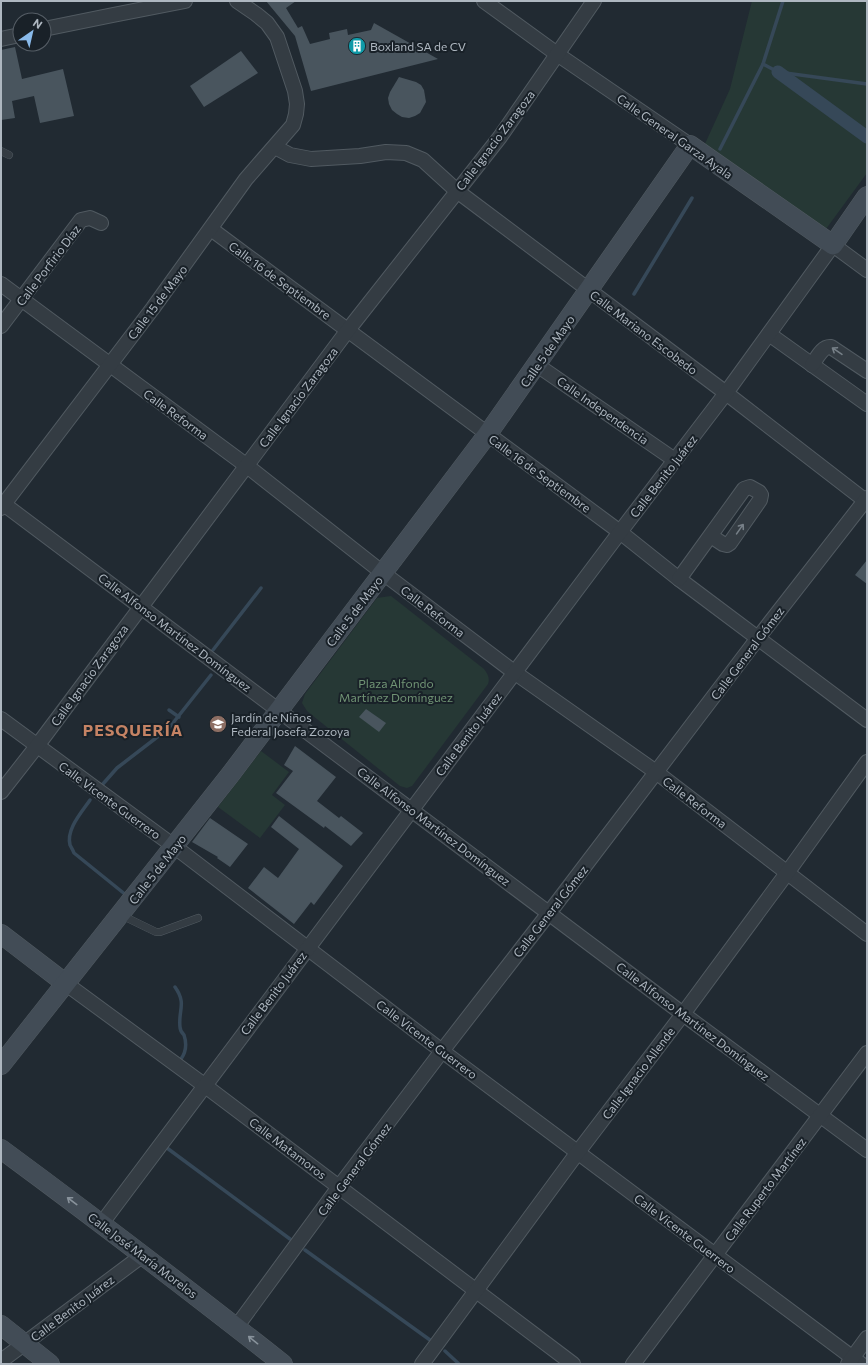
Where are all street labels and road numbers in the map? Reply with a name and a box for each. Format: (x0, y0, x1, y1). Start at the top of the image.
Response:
street label: Calle Ignacio Zaragoza (453, 87, 537, 193)
street label: Calle General Garza Ayala (615, 91, 735, 181)
street label: Calle Porfirio Díaz (13, 222, 83, 308)
street label: Calle 16 de Septiembre (226, 238, 334, 322)
street label: Calle 15 de Mayo (124, 262, 190, 342)
street label: Calle Mariano Escobedo (588, 287, 700, 377)
street label: Calle 5 de Mayo (517, 312, 577, 390)
street label: Calle Ignacio Zaragoza (256, 344, 340, 450)
street label: Calle Independencia (555, 373, 651, 447)
street label: Calle Reforma (141, 386, 211, 442)
street label: Calle 16 de Septiembre (486, 431, 594, 515)
street label: Calle Benito Juárez (626, 432, 700, 521)
street label: Calle Alfonso Martínez Domínguez (96, 570, 254, 694)
street label: Calle 5 de Mayo (323, 573, 385, 649)
street label: Calle Reforma (398, 582, 468, 640)
street label: Calle General Gómez (708, 604, 786, 702)
street label: Calle Ignacio Zaragoza (48, 622, 130, 728)
street label: Calle Benito Juárez (432, 689, 505, 779)
street label: Calle Vicente Guerrero (56, 758, 164, 842)
street label: Calle Alfonso Martínez Domínguez (355, 764, 513, 888)
street label: Calle Reforma (660, 773, 730, 831)
street label: Calle 5 de Mayo (125, 831, 189, 907)
street label: Calle General Gómez (510, 862, 590, 960)
street label: Calle Benito Juárez (237, 948, 310, 1038)
street label: Calle Alfonso Martínez Domínguez (614, 959, 772, 1083)
street label: Calle Vicente Guerrero (374, 997, 480, 1081)
street label: Calle Ignacio Allende (599, 1024, 677, 1122)
street label: Calle Matamoros (247, 1114, 329, 1182)
street label: Calle General Gómez (315, 1120, 393, 1218)
street label: Calle Ruperto Martínez (721, 1134, 809, 1244)
street label: Calle Vicente Guerrero (632, 1191, 738, 1275)
street label: Calle José María Morelos (85, 1209, 200, 1301)
street label: Calle Benito Juárez (28, 1272, 117, 1345)

